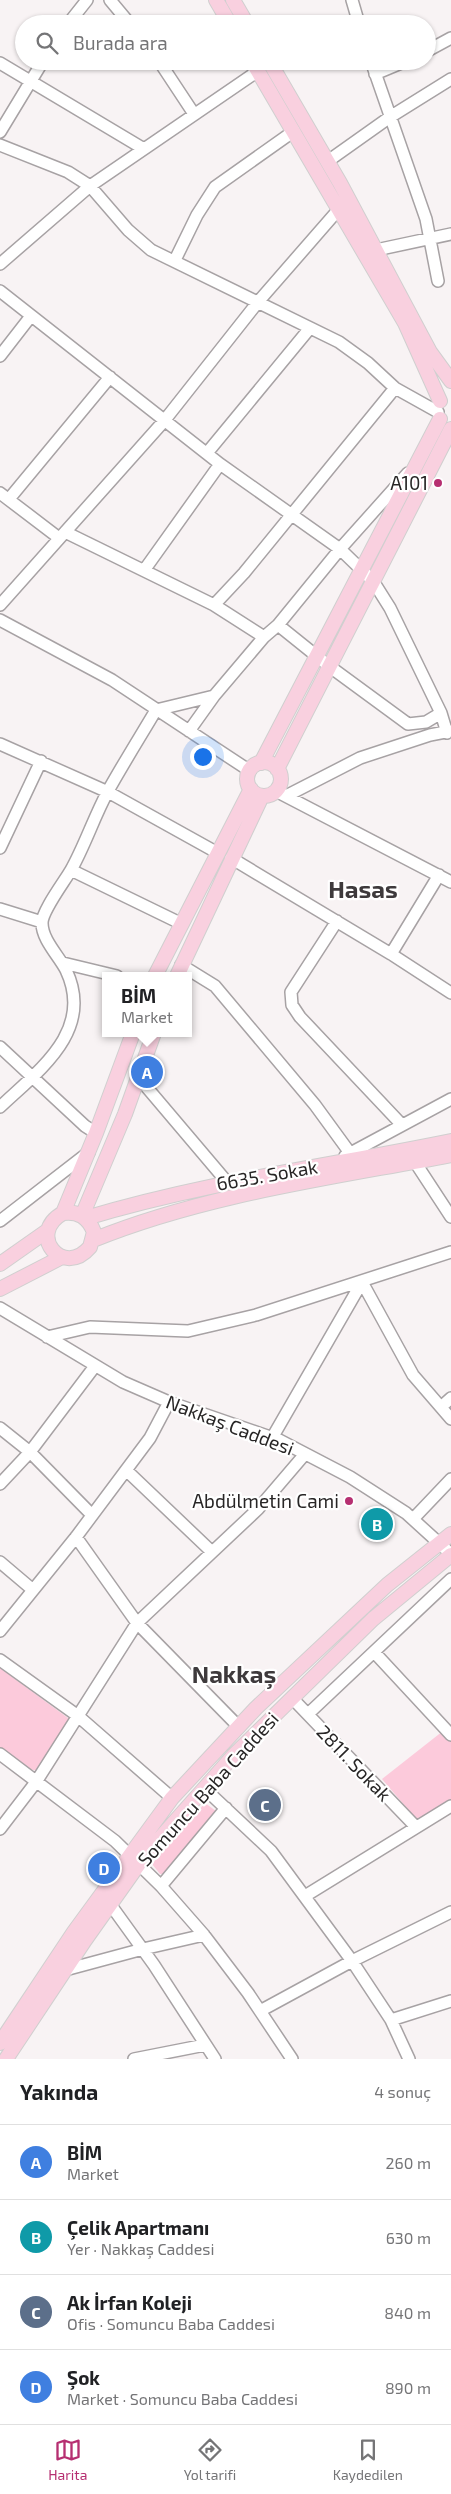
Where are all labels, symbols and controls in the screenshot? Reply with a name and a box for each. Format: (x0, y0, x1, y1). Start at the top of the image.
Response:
search box (15, 15, 436, 70)
icon: search (33, 29, 61, 57)
text: Burada ara (73, 31, 168, 54)
place label: A101 (390, 471, 428, 494)
marker: A101 (432, 477, 444, 489)
your location (190, 744, 216, 770)
district label: Hasas (328, 874, 398, 903)
popup (102, 972, 192, 1037)
text: BİM (121, 984, 156, 1007)
text: Market (121, 1007, 173, 1026)
pin: A (131, 1053, 163, 1091)
street label: 6635. Sokak (215, 1154, 320, 1195)
street label: Nakkaş Caddesi (163, 1390, 297, 1460)
place label: Abdülmetin Cami (192, 1489, 339, 1512)
marker: Abdülmetin Cami (343, 1495, 355, 1507)
pin: B (361, 1505, 393, 1543)
district label: Nakkaş (192, 1659, 276, 1690)
street label: Somuncu Baba Caddesi (133, 1707, 283, 1871)
street label: 2811. Sokak (312, 1720, 397, 1806)
pin: C (249, 1786, 281, 1824)
pin: D (88, 1849, 120, 1887)
text: Yakında (20, 2079, 98, 2104)
text: 4 sonuç (374, 2082, 431, 2101)
text: BİM (67, 2141, 102, 2164)
text: A (31, 2153, 41, 2172)
text: 260 m (386, 2153, 431, 2172)
text: Market (67, 2164, 119, 2183)
text: Çelik Apartmanı (67, 2216, 209, 2239)
text: B (31, 2228, 41, 2247)
text: 630 m (386, 2228, 431, 2247)
text: Yer · Nakkaş Caddesi (67, 2239, 214, 2258)
text: Ak İrfan Koleji (67, 2291, 192, 2314)
text: C (31, 2303, 41, 2322)
text: 840 m (384, 2303, 431, 2322)
text: Ofis · Somuncu Baba Caddesi (67, 2314, 275, 2333)
text: Şok (67, 2366, 100, 2389)
text: D (31, 2378, 41, 2397)
text: 890 m (385, 2378, 431, 2397)
text: Market · Somuncu Baba Caddesi (67, 2389, 298, 2408)
tab: Harita (48, 2436, 87, 2483)
tab: Yol tarifi (184, 2436, 236, 2483)
tab: Kaydedilen (333, 2436, 403, 2483)

